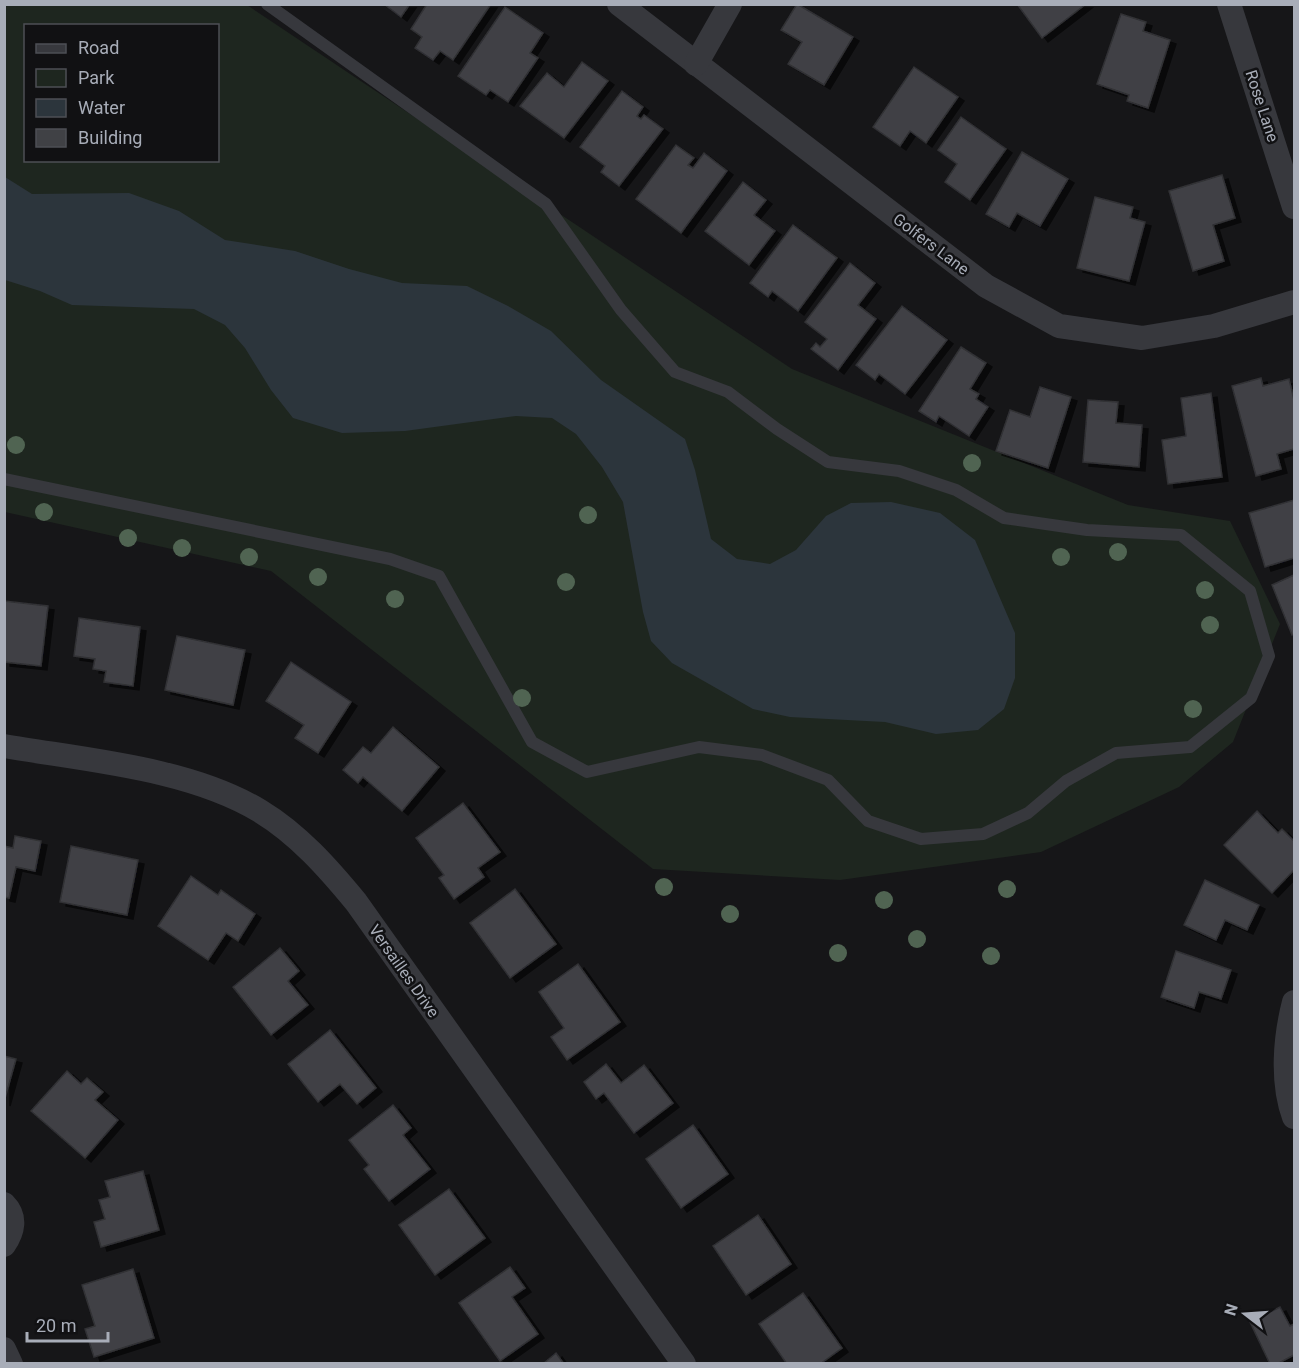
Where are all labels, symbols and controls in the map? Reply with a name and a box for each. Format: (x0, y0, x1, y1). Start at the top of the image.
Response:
legend (24, 24, 219, 162)
text: Road (78, 37, 119, 58)
text: Park (78, 67, 115, 88)
street label: Rose Lane (1241, 68, 1283, 144)
text: Water (78, 97, 125, 118)
text: Building (78, 127, 142, 148)
street label: Golfers Lane (889, 209, 973, 279)
street label: Versailles Drive (365, 921, 443, 1021)
north arrow (1215, 1284, 1275, 1344)
text: N (1220, 1302, 1242, 1318)
scale bar (27, 1305, 108, 1343)
text: 20 m (36, 1315, 76, 1336)

